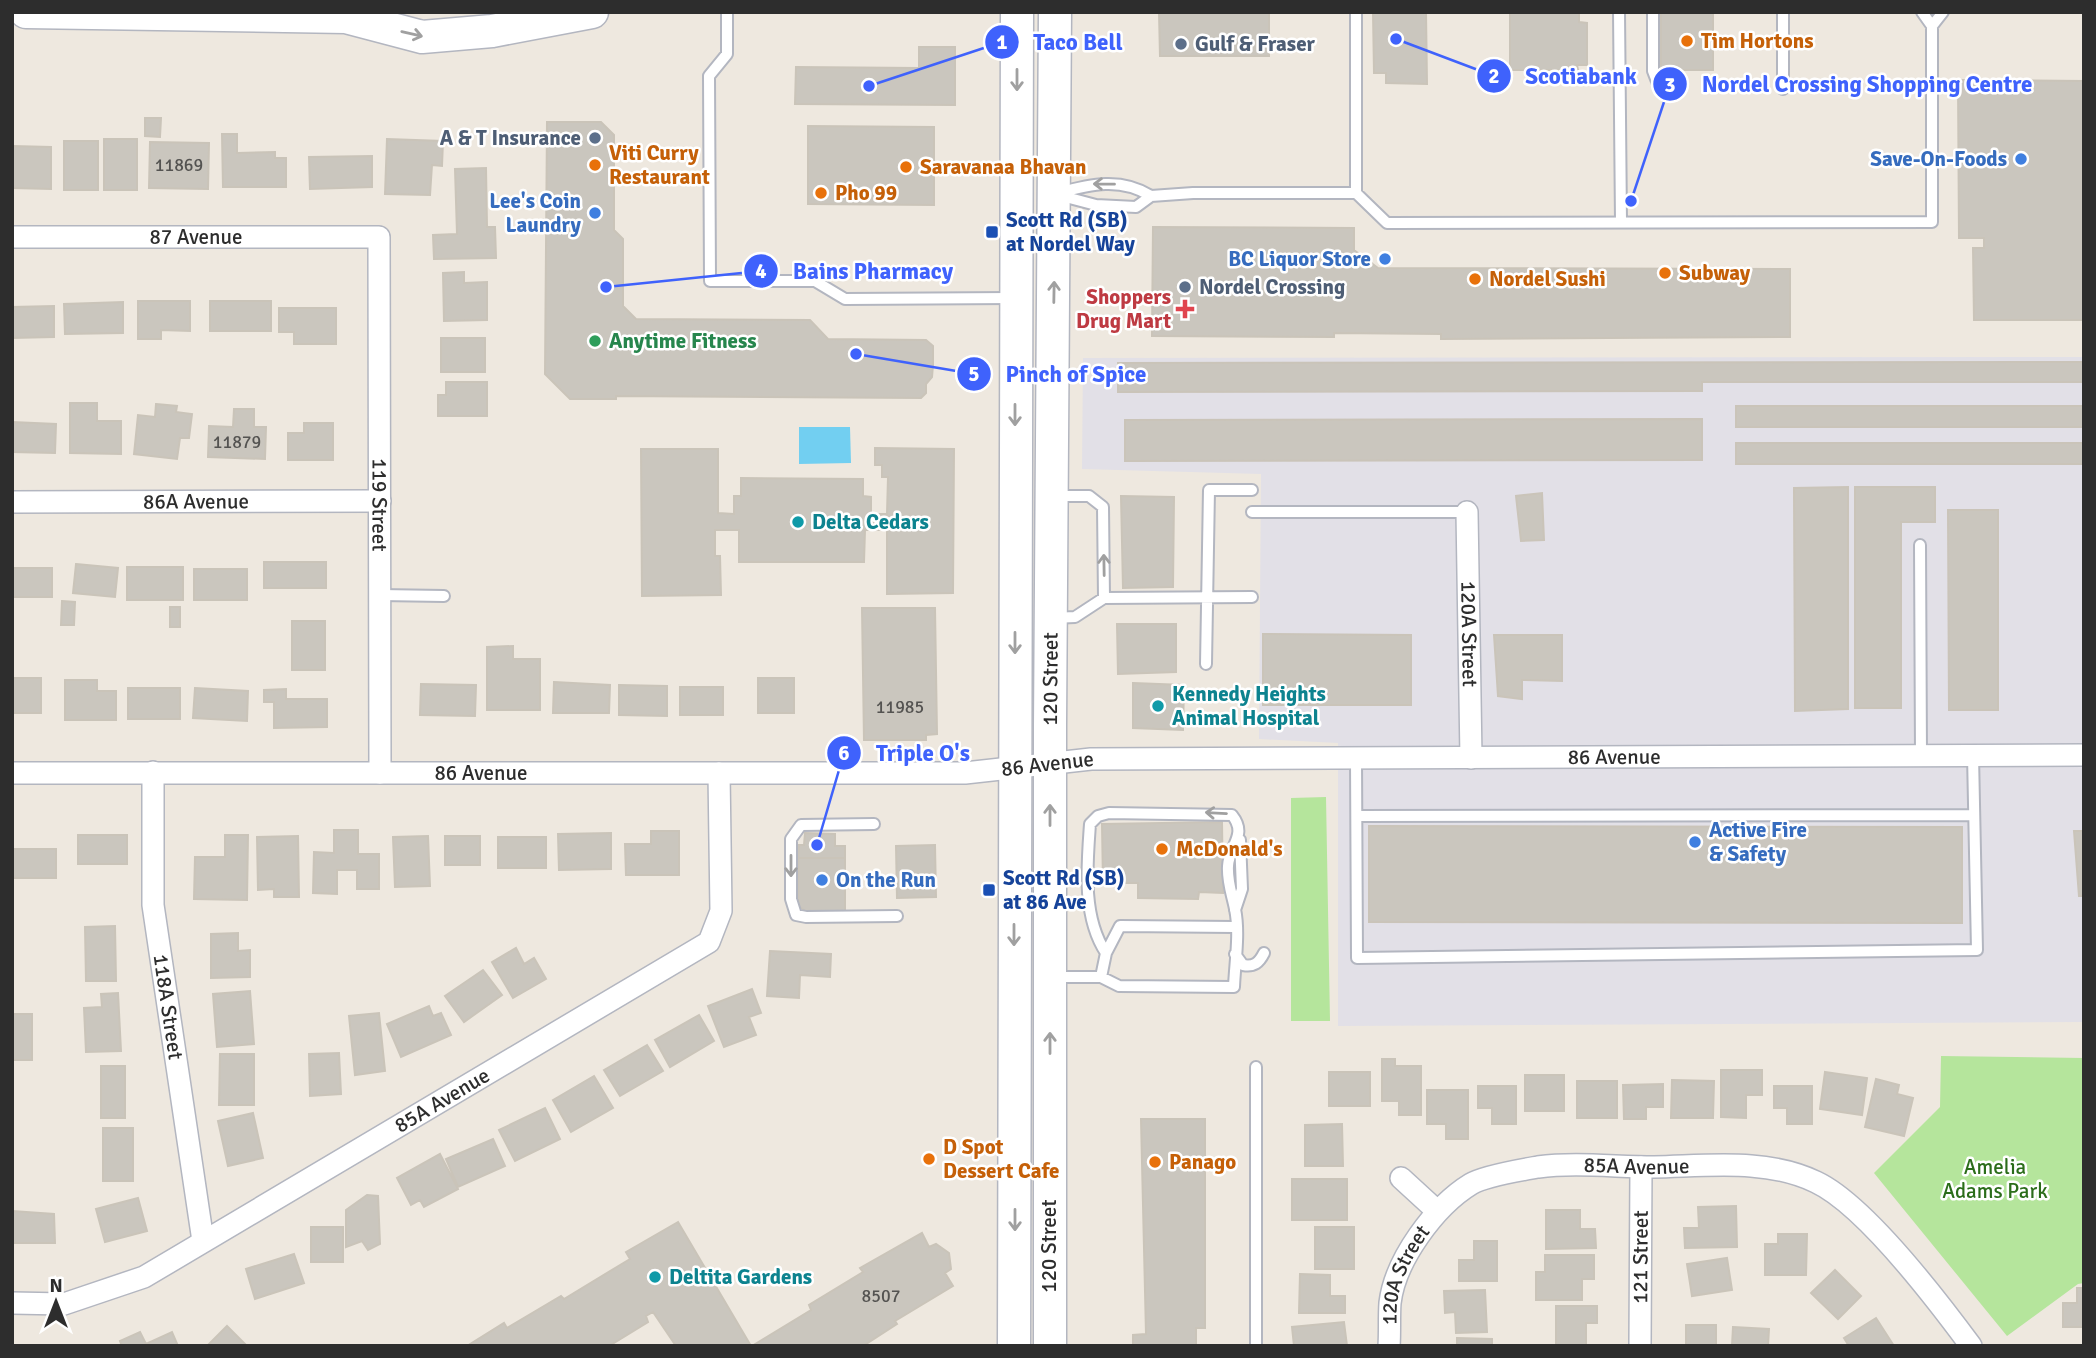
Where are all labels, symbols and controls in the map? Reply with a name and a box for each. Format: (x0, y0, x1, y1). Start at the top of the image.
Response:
callout: Taco Bell (984, 20, 1137, 64)
text: Taco Bell (1033, 28, 1123, 57)
place label: Tim Hortons (1701, 28, 1814, 54)
one-way arrow (401, 29, 423, 42)
text: 1 (996, 29, 1008, 55)
place label: Gulf & Fraser (1195, 31, 1316, 57)
marker: Tim Hortons (1679, 33, 1695, 49)
marker: Gulf & Fraser (1173, 36, 1189, 52)
callout: Scotiabank (1476, 54, 1651, 98)
text: Scotiabank (1525, 62, 1637, 91)
callout: Nordel Crossing Shopping Centre (1653, 62, 2046, 106)
text: 2 (1488, 63, 1500, 89)
one-way arrow (1010, 69, 1024, 92)
text: Nordel Crossing Shopping Centre (1702, 70, 2032, 99)
text: 3 (1664, 72, 1676, 98)
place label: A & T Insurance (440, 125, 581, 151)
marker: A & T Insurance (587, 130, 603, 146)
place label: Viti Curry Restaurant (609, 140, 710, 190)
place label: Save-On-Foods (1870, 146, 2007, 172)
marker: Save-On-Foods (2013, 151, 2029, 167)
house number: 11869 (155, 154, 203, 176)
place label: Saravanaa Bhavan (920, 154, 1087, 180)
marker: Viti Curry Restaurant (587, 157, 603, 173)
marker: Saravanaa Bhavan (898, 159, 914, 175)
one-way arrow (1093, 177, 1116, 191)
place label: Pho 99 (835, 180, 897, 206)
marker: Pho 99 (813, 185, 829, 201)
place label: Lee's Coin Laundry (489, 188, 582, 238)
marker: Lee's Coin Laundry (587, 205, 603, 221)
place label: Scott Rd (SB) at Nordel Way (1006, 207, 1136, 257)
street label: 87 Avenue (149, 224, 243, 250)
marker: Scott Rd (SB) at Nordel Way (984, 224, 1000, 240)
place label: BC Liquor Store (1228, 246, 1371, 272)
callout: Bains Pharmacy (744, 249, 967, 293)
marker: BC Liquor Store (1377, 251, 1393, 267)
text: Bains Pharmacy (793, 257, 954, 286)
text: 4 (755, 258, 767, 284)
place label: Subway (1679, 260, 1751, 286)
marker: Subway (1657, 265, 1673, 281)
place label: Nordel Sushi (1489, 266, 1606, 292)
marker: Nordel Sushi (1467, 271, 1483, 287)
place label: Nordel Crossing (1199, 274, 1345, 300)
marker: Nordel Crossing (1177, 279, 1193, 295)
one-way arrow (1047, 280, 1061, 303)
place label: Shoppers Drug Mart (1076, 284, 1171, 334)
marker: Shoppers Drug Mart (1177, 301, 1193, 317)
place label: Anytime Fitness (609, 328, 757, 354)
marker: Anytime Fitness (587, 333, 603, 349)
callout: Pinch of Spice (957, 352, 1161, 396)
text: Pinch of Spice (1005, 360, 1147, 389)
text: 5 (968, 361, 980, 387)
one-way arrow (1008, 404, 1022, 427)
house number: 11879 (213, 431, 261, 453)
street label: 119 Street (366, 458, 393, 552)
street label: 86A Avenue (143, 488, 249, 515)
place label: Delta Cedars (812, 509, 929, 535)
marker: Delta Cedars (790, 514, 806, 530)
one-way arrow (1097, 554, 1111, 577)
street label: 120A Street (1455, 581, 1483, 687)
one-way arrow (1008, 631, 1022, 654)
street label: 120 Street (1037, 632, 1064, 726)
place label: Kennedy Heights Animal Hospital (1172, 681, 1326, 731)
house number: 11985 (876, 696, 924, 718)
marker: Kennedy Heights Animal Hospital (1150, 698, 1166, 714)
callout: Triple O's (827, 731, 984, 775)
text: Triple O's (876, 739, 970, 768)
text: 6 (838, 740, 850, 766)
street label: 86 Avenue (1568, 744, 1661, 770)
street label: 86 Avenue (1000, 746, 1095, 782)
street label: 86 Avenue (434, 760, 528, 786)
one-way arrow (1043, 804, 1057, 827)
one-way arrow (1205, 807, 1228, 820)
place label: Active Fire & Safety (1709, 817, 1807, 867)
marker: Active Fire & Safety (1687, 834, 1703, 850)
place label: McDonald's (1176, 836, 1283, 862)
marker: McDonald's (1154, 841, 1170, 857)
one-way arrow (784, 854, 798, 877)
place label: Scott Rd (SB) at 86 Ave (1003, 865, 1125, 915)
place label: On the Run (836, 867, 936, 893)
marker: On the Run (814, 872, 830, 888)
marker: Scott Rd (SB) at 86 Ave (981, 882, 997, 898)
one-way arrow (1007, 923, 1021, 946)
street label: 118A Street (147, 952, 189, 1061)
one-way arrow (1043, 1031, 1057, 1054)
street label: 85A Avenue (390, 1062, 494, 1138)
place label: D Spot Dessert Cafe (943, 1134, 1060, 1184)
place label: Panago (1169, 1149, 1236, 1175)
marker: D Spot Dessert Cafe (921, 1151, 937, 1167)
street label: 85A Avenue (1583, 1152, 1690, 1180)
marker: Panago (1147, 1154, 1163, 1170)
park label: Amelia Adams Park (1942, 1154, 2048, 1204)
street label: 120 Street (1036, 1199, 1062, 1293)
one-way arrow (1008, 1208, 1022, 1231)
street label: 121 Street (1627, 1210, 1654, 1304)
street label: 120A Street (1376, 1220, 1435, 1325)
place label: Deltita Gardens (669, 1264, 812, 1290)
north arrow (21, 1267, 91, 1337)
marker: Deltita Gardens (647, 1269, 663, 1285)
text: N (49, 1274, 63, 1298)
house number: 8507 (862, 1285, 900, 1307)

